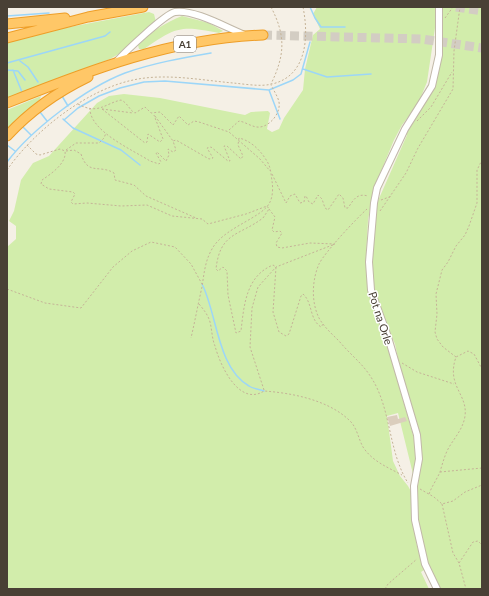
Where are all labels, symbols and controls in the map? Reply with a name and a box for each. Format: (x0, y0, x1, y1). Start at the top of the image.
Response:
road number: A1 (174, 36, 196, 52)
street label: Pot na Orle (366, 290, 396, 346)

